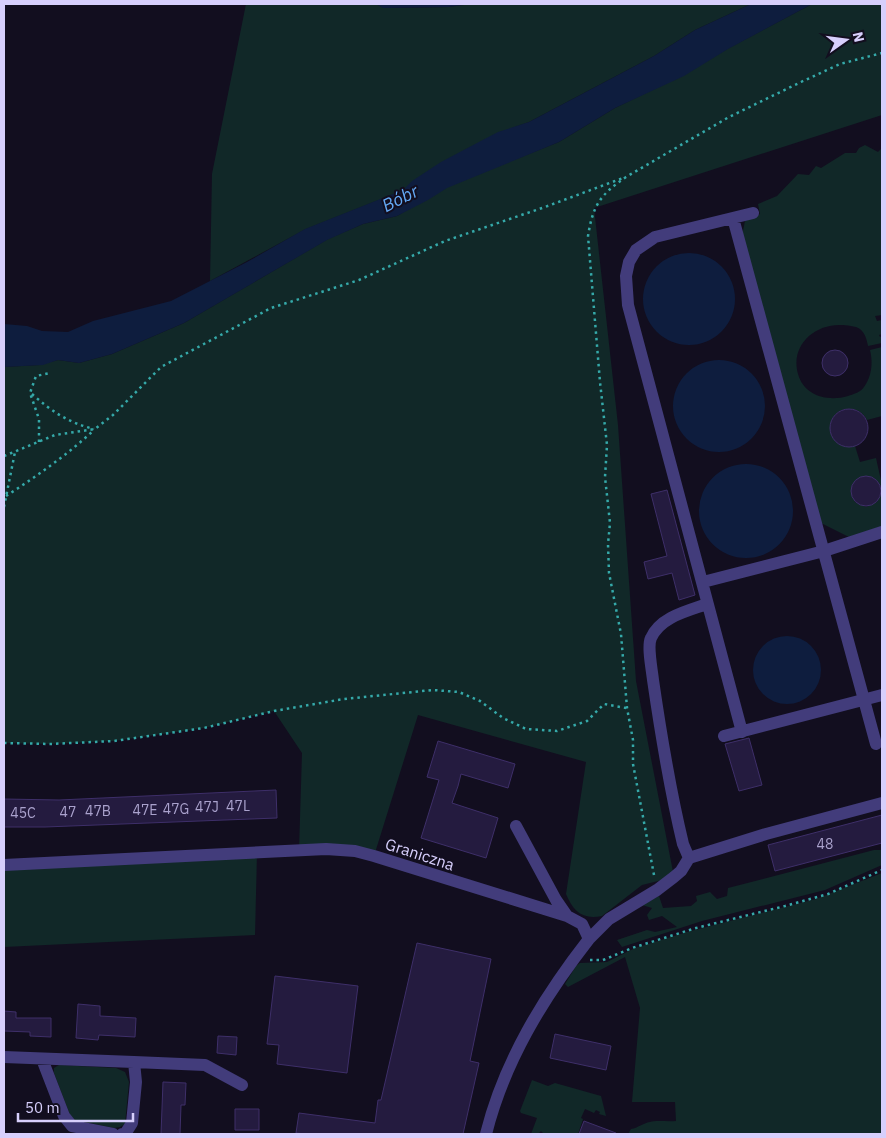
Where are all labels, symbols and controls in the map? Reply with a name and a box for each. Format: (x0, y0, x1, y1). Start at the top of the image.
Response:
north arrow (821, 15, 871, 65)
text: N (849, 30, 869, 44)
water label: Bóbr (378, 179, 423, 217)
house number: 47L (226, 797, 250, 815)
house number: 47J (195, 798, 219, 816)
house number: 47G (163, 800, 189, 818)
house number: 47E (133, 801, 157, 819)
house number: 47B (85, 802, 111, 820)
house number: 47 (60, 803, 76, 821)
house number: 45C (10, 804, 36, 822)
street label: Graniczna (383, 833, 458, 875)
house number: 48 (817, 835, 833, 853)
scale bar (18, 1090, 132, 1122)
text: 50 m (25, 1098, 60, 1117)

